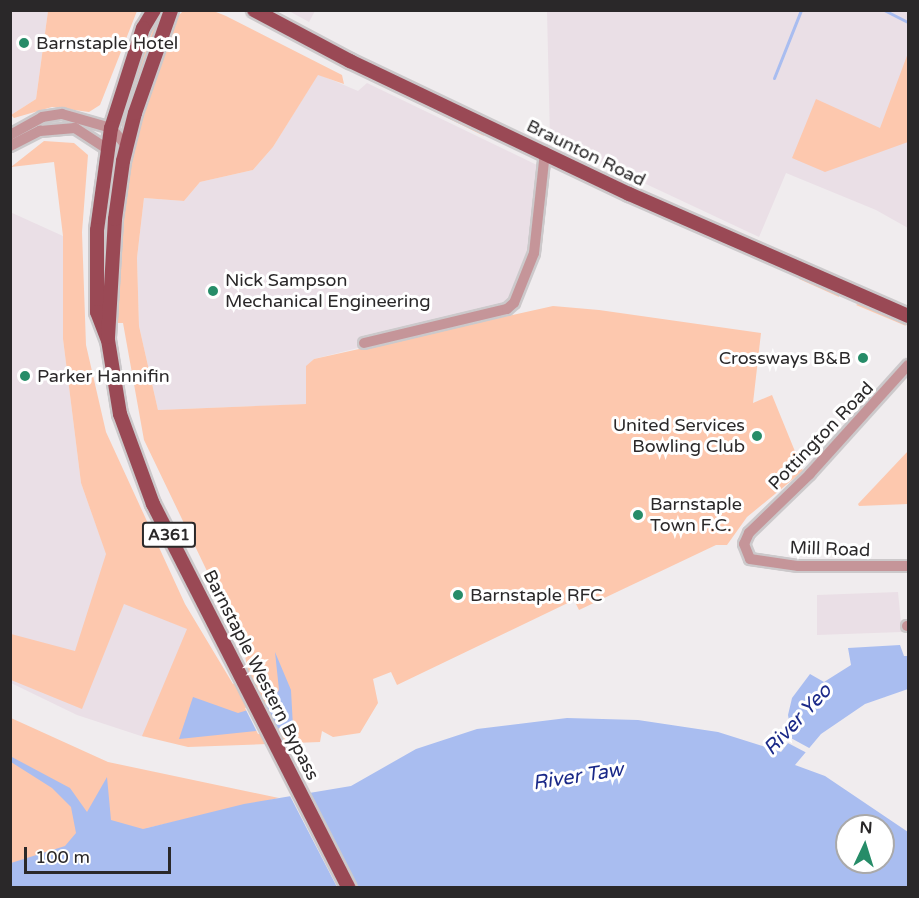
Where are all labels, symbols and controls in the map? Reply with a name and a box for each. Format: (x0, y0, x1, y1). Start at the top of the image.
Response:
place label: Barnstaple Hotel (36, 32, 178, 54)
marker: Barnstaple Hotel (17, 36, 31, 50)
street label: Braunton Road (523, 115, 649, 191)
place label: Nick Sampson Mechanical Engineering (225, 270, 431, 312)
marker: Nick Sampson Mechanical Engineering (206, 284, 220, 298)
place label: Crossways B&B (719, 347, 851, 369)
marker: Crossways B&B (856, 351, 870, 365)
place label: Parker Hannifin (37, 365, 170, 387)
marker: Parker Hannifin (18, 369, 32, 383)
street label: Pottington Road (764, 377, 878, 495)
place label: United Services Bowling Club (613, 415, 745, 458)
marker: United Services Bowling Club (750, 429, 764, 443)
place label: Barnstaple Town F.C. (650, 494, 742, 536)
marker: Barnstaple Town F.C. (631, 508, 645, 522)
road number: A361 (140, 522, 198, 548)
street label: Mill Road (789, 537, 871, 561)
street label: Barnstaple Western Bypass (198, 566, 324, 784)
place label: Barnstaple RFC (470, 584, 603, 606)
marker: Barnstaple RFC (451, 588, 465, 602)
water label: River Yeo (759, 679, 837, 761)
water label: River Taw (531, 758, 625, 796)
north arrow (835, 814, 895, 874)
text: N (859, 818, 873, 838)
scale bar (27, 835, 174, 873)
text: 100 m (35, 846, 90, 868)

